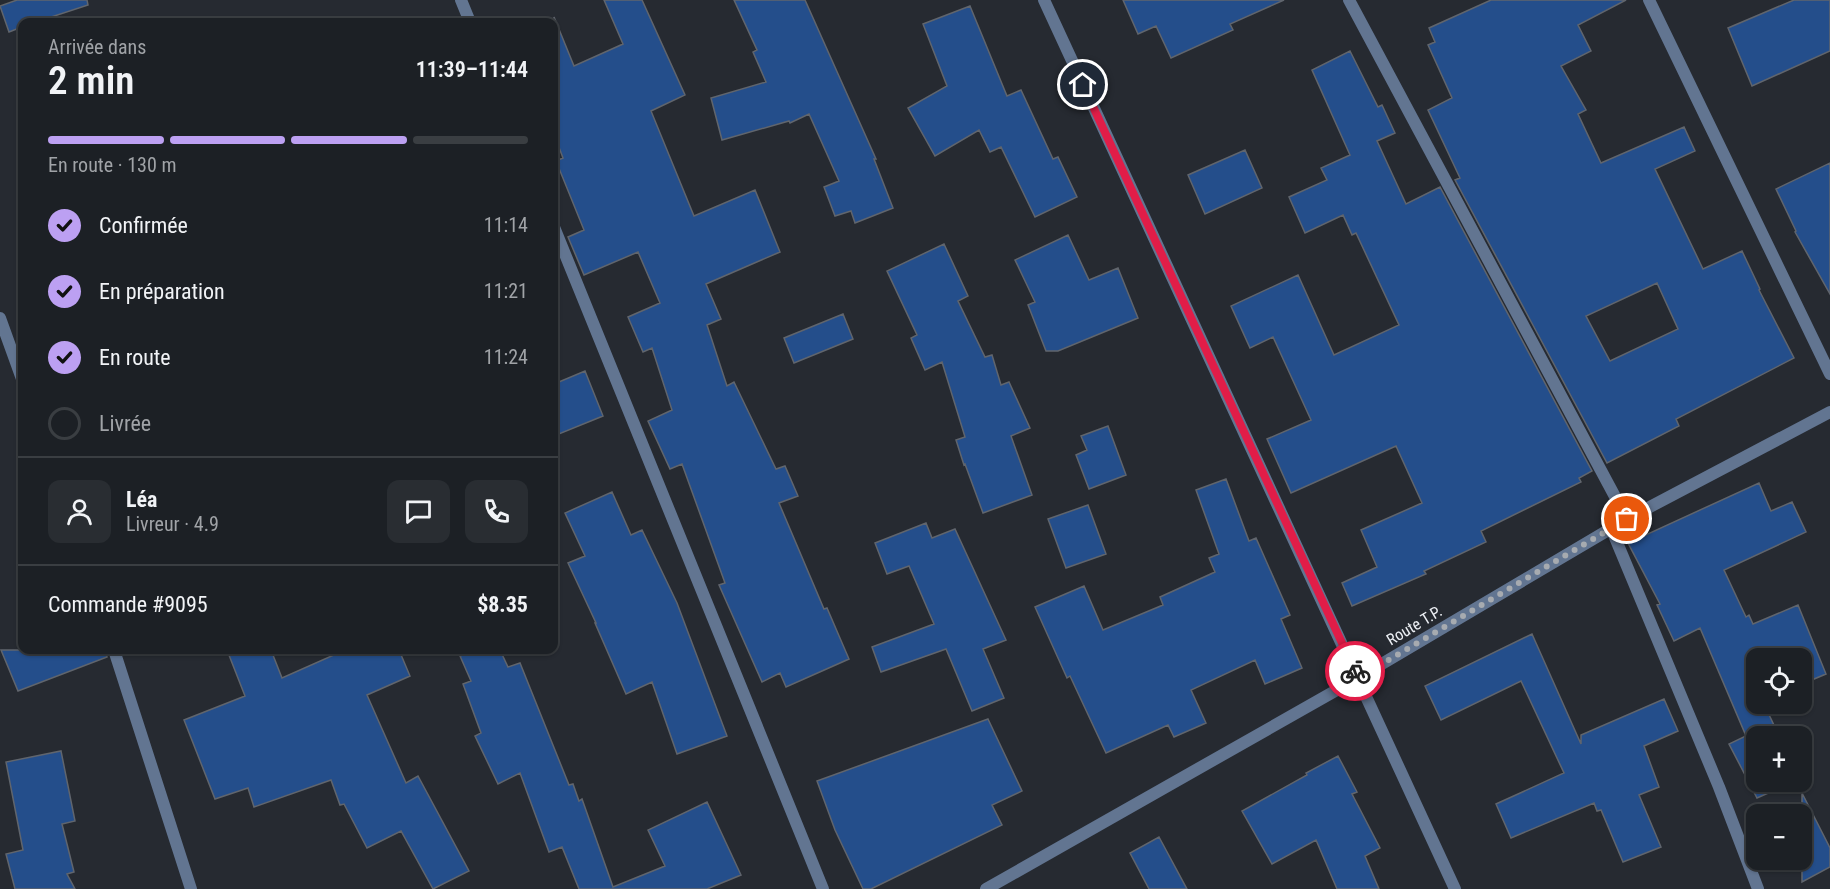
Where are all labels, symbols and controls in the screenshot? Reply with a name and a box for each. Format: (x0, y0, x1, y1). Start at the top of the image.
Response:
text: Arrivée dans (48, 35, 146, 59)
text: 11:39–11:44 (416, 57, 528, 82)
text: 2 min (48, 58, 134, 104)
pin (1057, 59, 1108, 110)
icon: home (1066, 68, 1099, 101)
text: En route · 130 m (48, 153, 176, 177)
icon: check (48, 209, 81, 242)
text: Confirmée (99, 213, 188, 238)
text: 11:14 (484, 213, 528, 237)
icon: check (48, 275, 81, 308)
text: En préparation (99, 279, 225, 304)
text: 11:21 (484, 279, 528, 303)
icon: check (48, 341, 81, 374)
text: En route (99, 345, 171, 370)
text: 11:24 (484, 345, 528, 369)
text: Livrée (99, 411, 151, 436)
button: person (48, 480, 111, 543)
button: chat (387, 480, 450, 543)
button: phone (465, 480, 528, 543)
text: Léa (126, 487, 157, 512)
pin (1601, 493, 1652, 544)
icon: bag (1610, 502, 1643, 535)
text: Livreur · 4.9 (126, 512, 219, 536)
text: Commande #9095 (48, 592, 208, 617)
text: $8.35 (477, 592, 528, 617)
street label: Route T.P. (1383, 602, 1445, 649)
courier (1325, 641, 1385, 701)
map controls (1746, 648, 1812, 870)
button: locate (1746, 648, 1812, 714)
icon: bike (1339, 655, 1372, 688)
button: + (1746, 726, 1812, 792)
button: − (1746, 804, 1812, 870)

